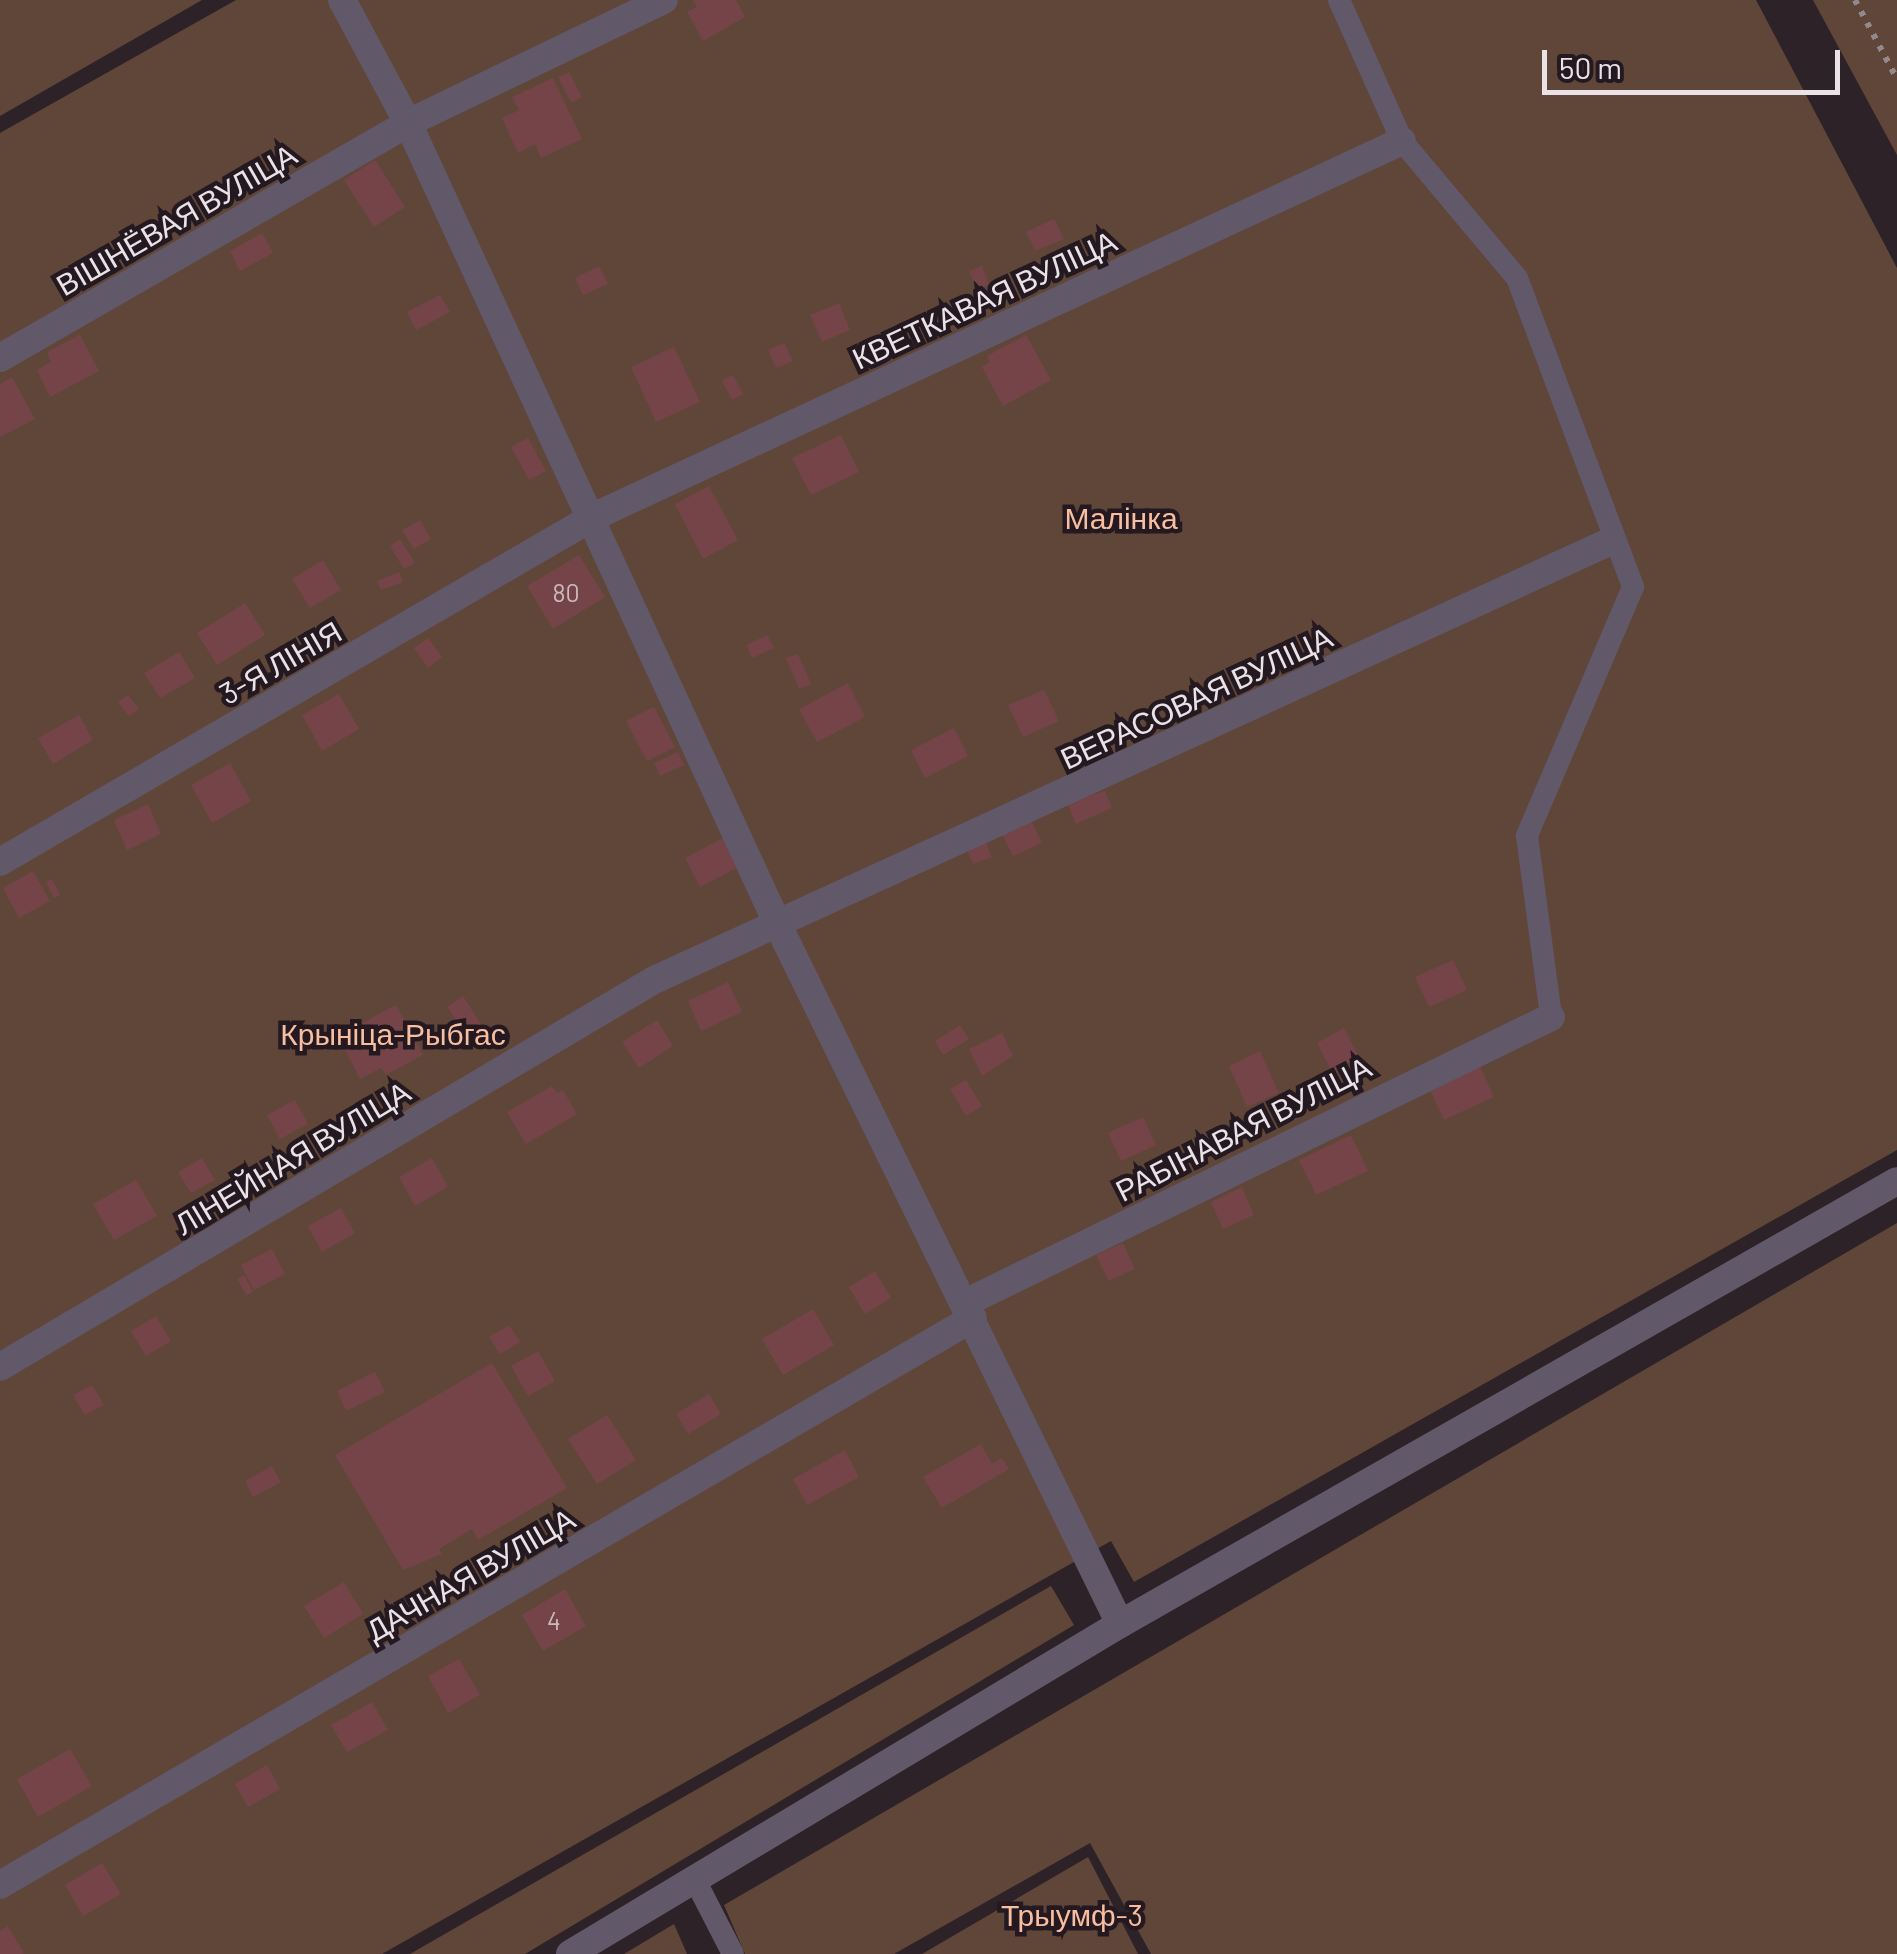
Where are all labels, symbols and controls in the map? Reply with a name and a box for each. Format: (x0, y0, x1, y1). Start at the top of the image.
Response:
scale bar (1547, 30, 1844, 92)
text: 50 m (1559, 49, 1622, 85)
street label: ВІШНЁВАЯ ВУЛІЦА (49, 136, 303, 302)
street label: КВЕТКАВАЯ ВУЛІЦА (846, 222, 1122, 376)
park label: Малінка (1064, 499, 1178, 535)
house number: 80 (552, 577, 580, 607)
street label: 3-Я ЛІНІЯ (213, 613, 347, 711)
street label: ВЕРАСОВАЯ ВУЛІЦА (1054, 618, 1338, 776)
park label: Крыніца-Рыбгас (280, 1015, 506, 1051)
street label: РАБІНАВАЯ ВУЛІЦА (1109, 1048, 1377, 1208)
street label: ЛІНЕЙНАЯ ВУЛІЦА (168, 1073, 416, 1241)
street label: ДАЧНАЯ ВУЛІЦА (359, 1500, 581, 1648)
house number: 4 (547, 1605, 561, 1635)
park label: Трыумф-3 (1001, 1896, 1143, 1932)

